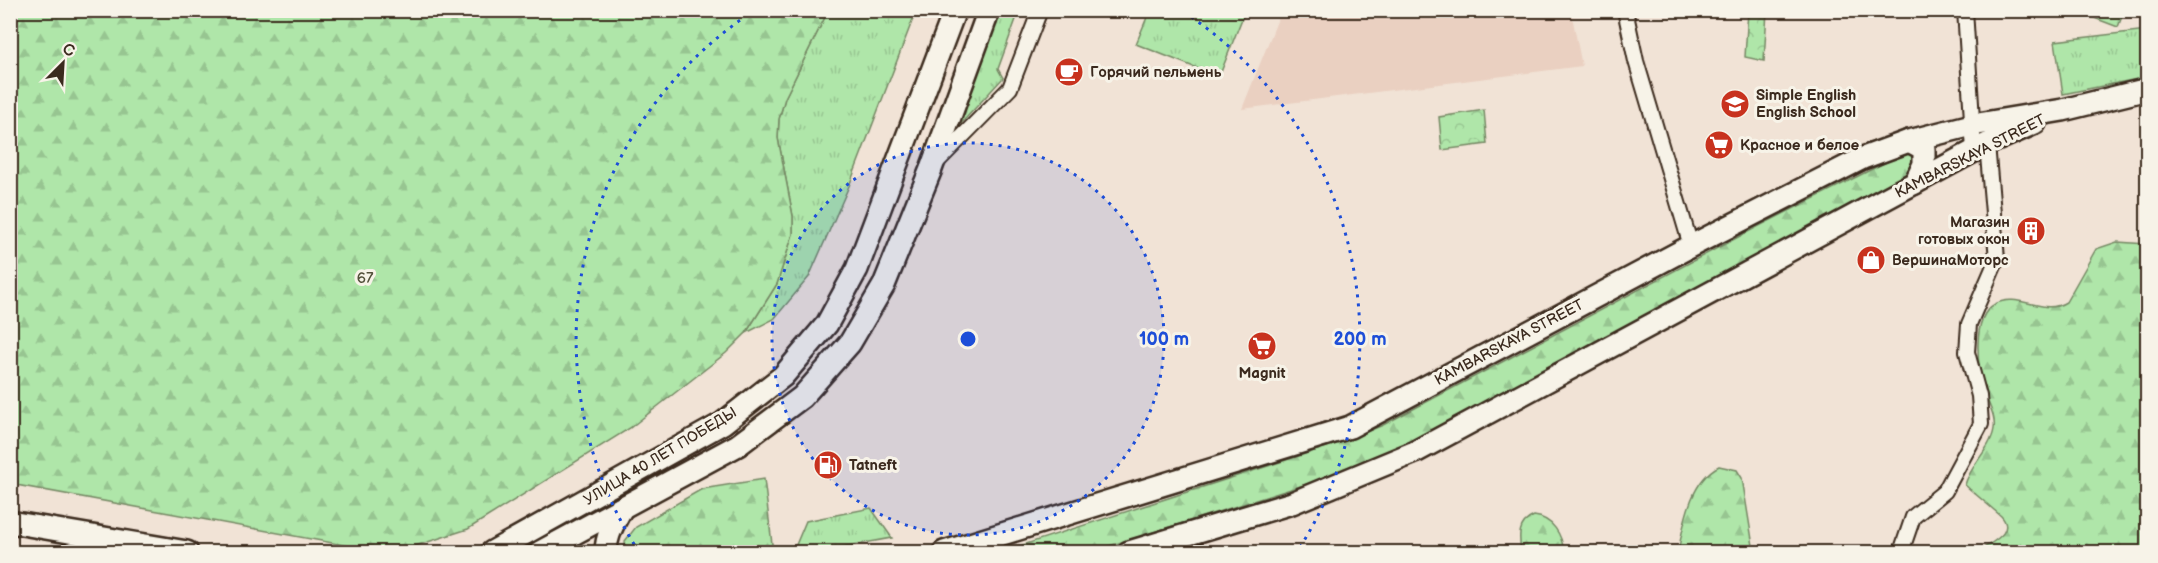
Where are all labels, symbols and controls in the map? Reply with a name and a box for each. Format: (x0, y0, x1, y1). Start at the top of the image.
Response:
north arrow (33, 33, 93, 93)
text: С (60, 40, 77, 62)
cafe icon: Горячий пельмень (1053, 56, 1085, 88)
place label: Горячий пельмень (1090, 63, 1222, 82)
place label: Simple English English School (1756, 86, 1856, 122)
school or university icon: Simple English English School (1719, 88, 1751, 120)
street label: KAMBARSKAYA STREET (1892, 110, 2049, 203)
supermarket icon: Красное и белое (1703, 129, 1735, 161)
place label: Красное и белое (1740, 136, 1859, 155)
place label: Магазин готовых окон (1918, 213, 2010, 249)
building icon: Магазин готовых окон (2015, 215, 2047, 247)
shop icon: ВершинаМоторс (1855, 244, 1887, 276)
place label: ВершинаМоторс (1892, 251, 2009, 270)
park label: 67 (357, 269, 374, 288)
street label: KAMBARSKAYA STREET (1431, 295, 1587, 390)
centre of rings (958, 329, 978, 349)
text: 100 m (1139, 329, 1189, 350)
text: 200 m (1333, 329, 1387, 350)
supermarket icon: Magnit (1246, 330, 1278, 362)
place label: Magnit (1238, 364, 1286, 383)
street label: УЛИЦА 40 ЛЕТ ПОБЕДЫ (580, 403, 740, 510)
fuel station icon: Tatneft (812, 449, 844, 481)
place label: Tatneft (849, 456, 897, 475)

